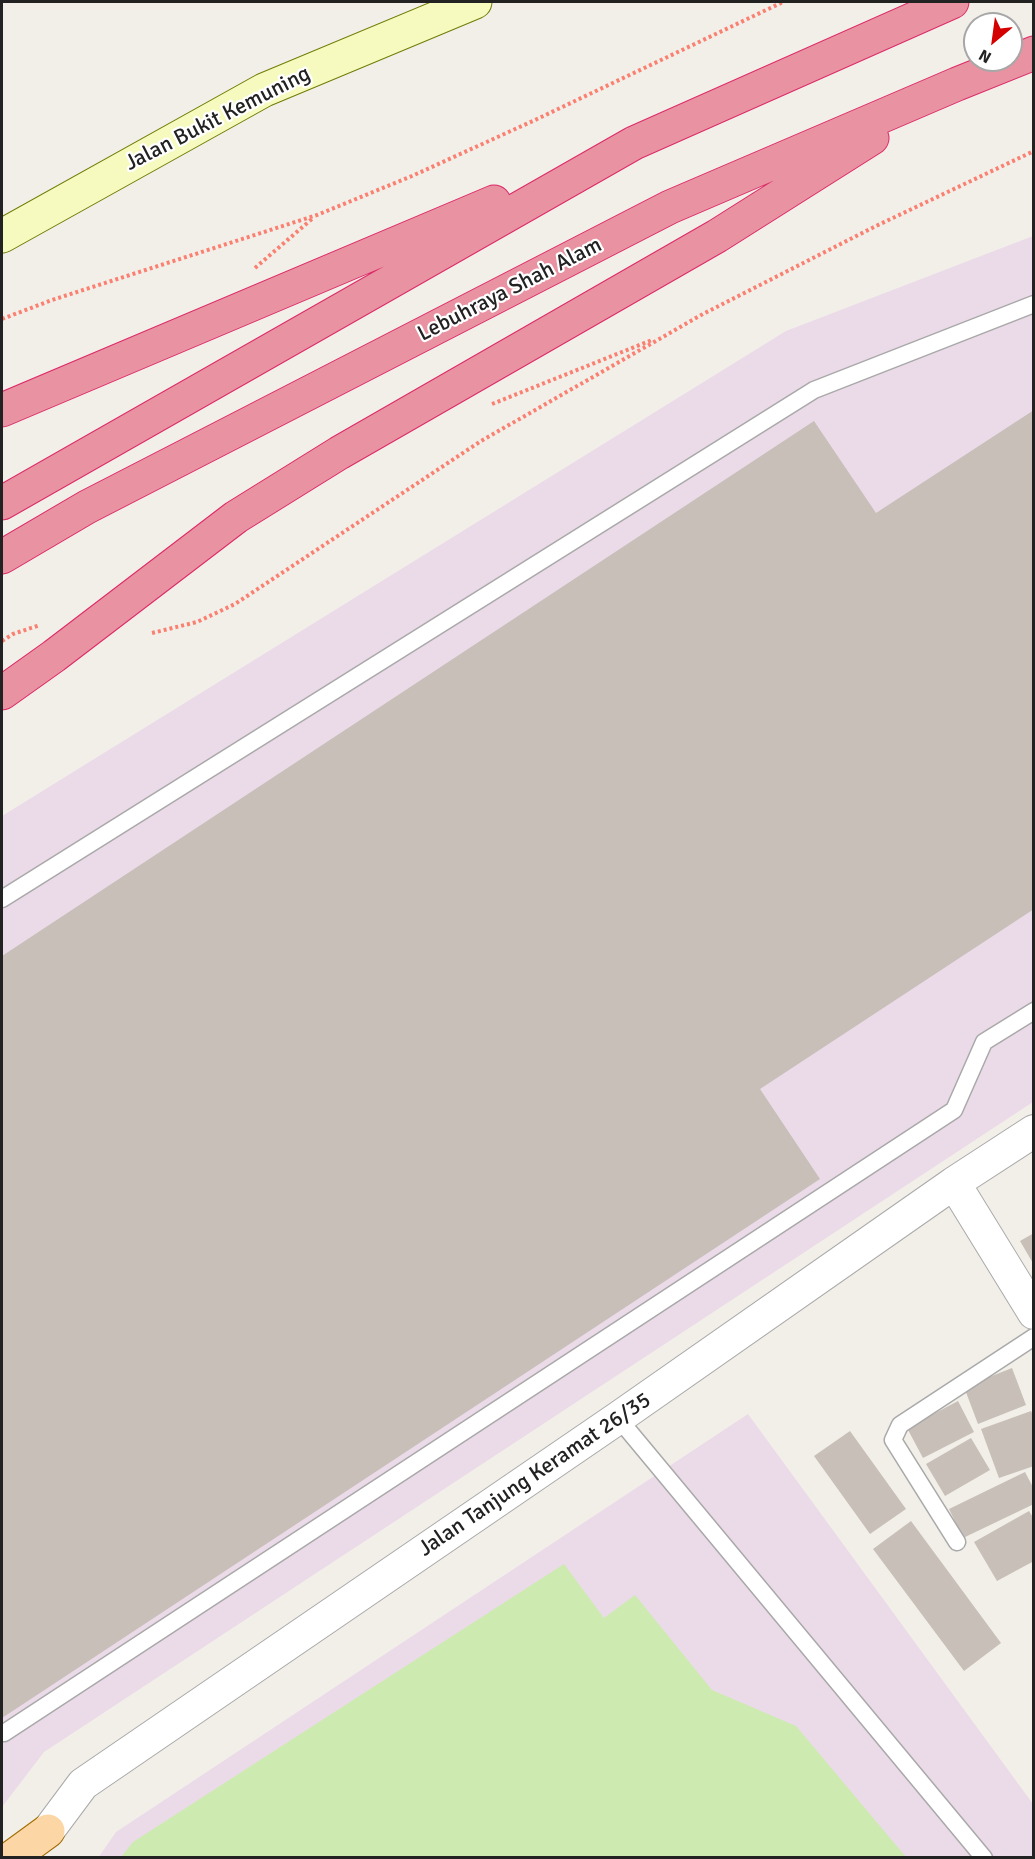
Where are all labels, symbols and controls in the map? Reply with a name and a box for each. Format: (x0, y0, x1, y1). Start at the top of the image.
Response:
north arrow (963, 12, 1023, 72)
text: N (976, 45, 995, 67)
street label: Jalan Bukit Kemuning (121, 61, 315, 177)
street label: Lebuhraya Shah Alam (414, 232, 606, 348)
street label: Jalan Tanjung Keramat 26/35 (414, 1387, 656, 1563)

